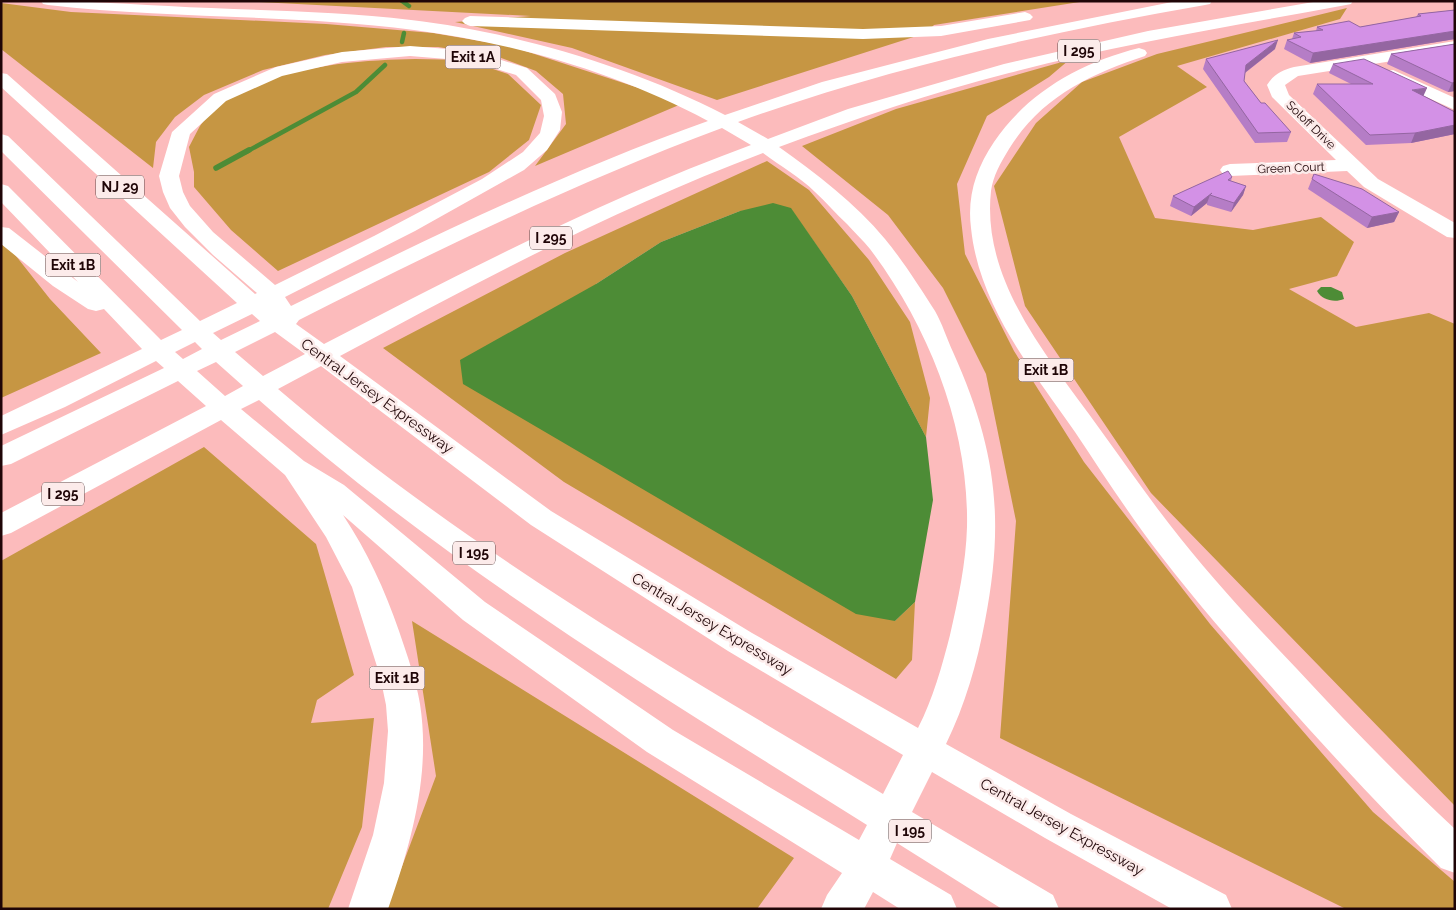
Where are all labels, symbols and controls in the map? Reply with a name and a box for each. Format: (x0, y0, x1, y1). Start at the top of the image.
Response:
road number: I 295 (1058, 40, 1100, 62)
road number: Exit 1A (446, 46, 500, 68)
street label: Soloff Drive (1283, 98, 1339, 152)
street label: Green Court (1257, 160, 1325, 176)
road number: NJ 29 (96, 176, 144, 198)
road number: I 295 (530, 227, 572, 250)
road number: Exit 1B (46, 254, 100, 276)
street label: Central Jersey Expressway (297, 335, 457, 457)
road number: Exit 1B (1018, 358, 1074, 382)
road number: I 295 (42, 482, 84, 506)
road number: I 195 (453, 542, 495, 564)
street label: Central Jersey Expressway (629, 569, 795, 679)
road number: Exit 1B (370, 666, 424, 690)
street label: Central Jersey Expressway (977, 775, 1147, 879)
road number: I 195 (889, 819, 931, 842)

